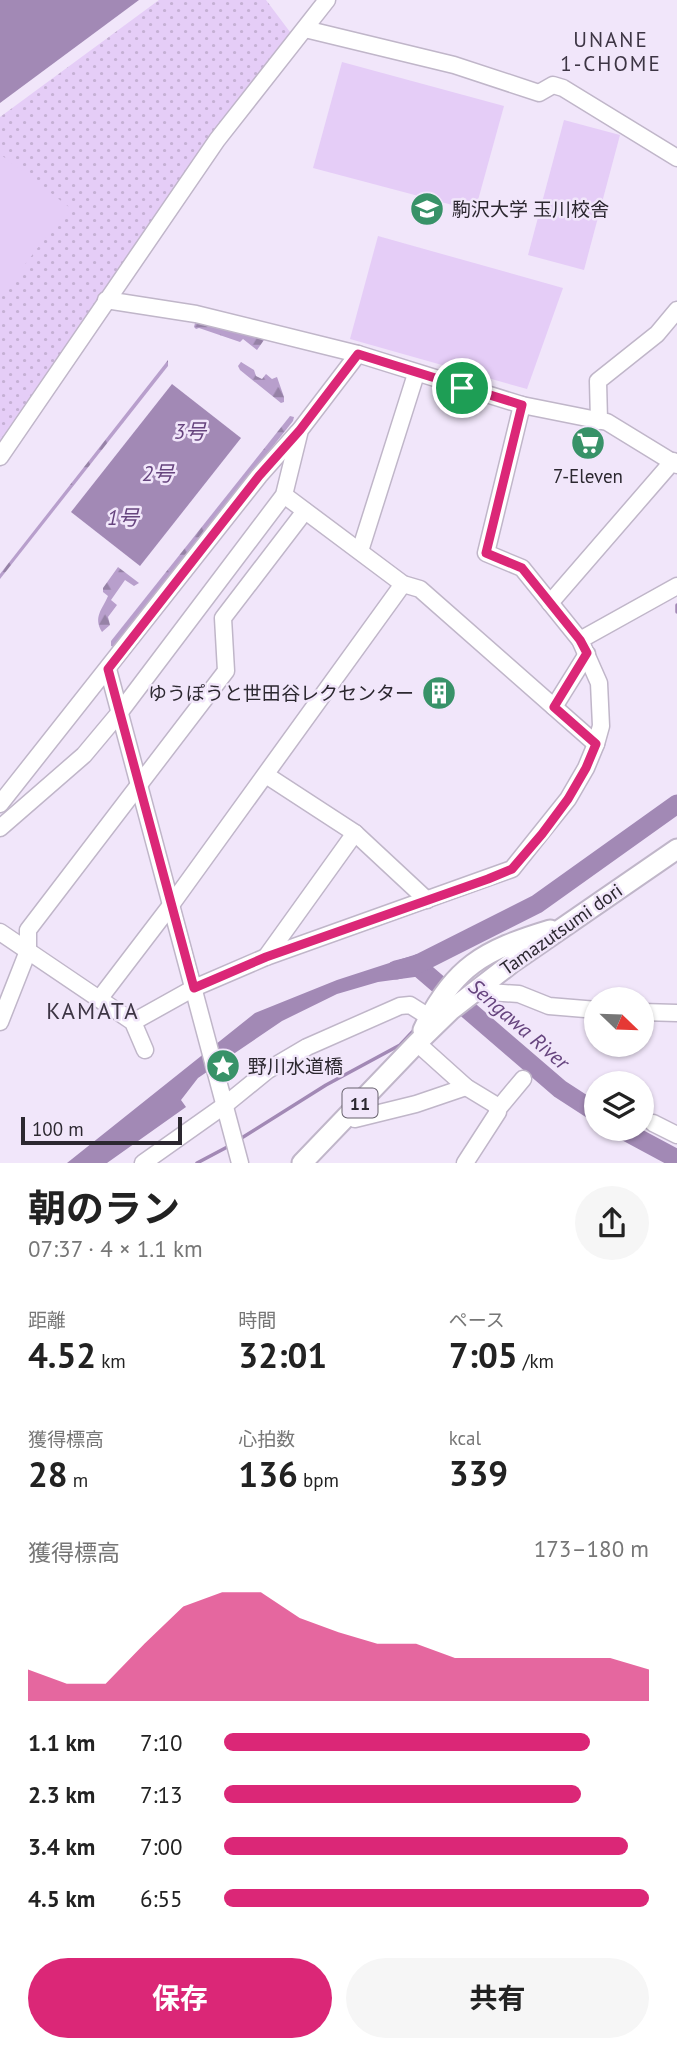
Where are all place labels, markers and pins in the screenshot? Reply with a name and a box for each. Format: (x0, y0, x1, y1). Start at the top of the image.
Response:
school or university icon: 駒沢大学 玉川校舎 (408, 190, 446, 228)
place label: 駒沢大学 玉川校舎 (452, 197, 609, 221)
pin (432, 358, 492, 418)
supermarket icon: 7-Eleven (569, 424, 607, 462)
place label: 7-Eleven (553, 464, 623, 488)
building icon: ゆうぽうと世田谷レクセンター (420, 674, 458, 712)
place label: ゆうぽうと世田谷レクセンター (148, 681, 414, 705)
place icon: 野川水道橋 (204, 1047, 242, 1085)
place label: 野川水道橋 (248, 1054, 343, 1078)

